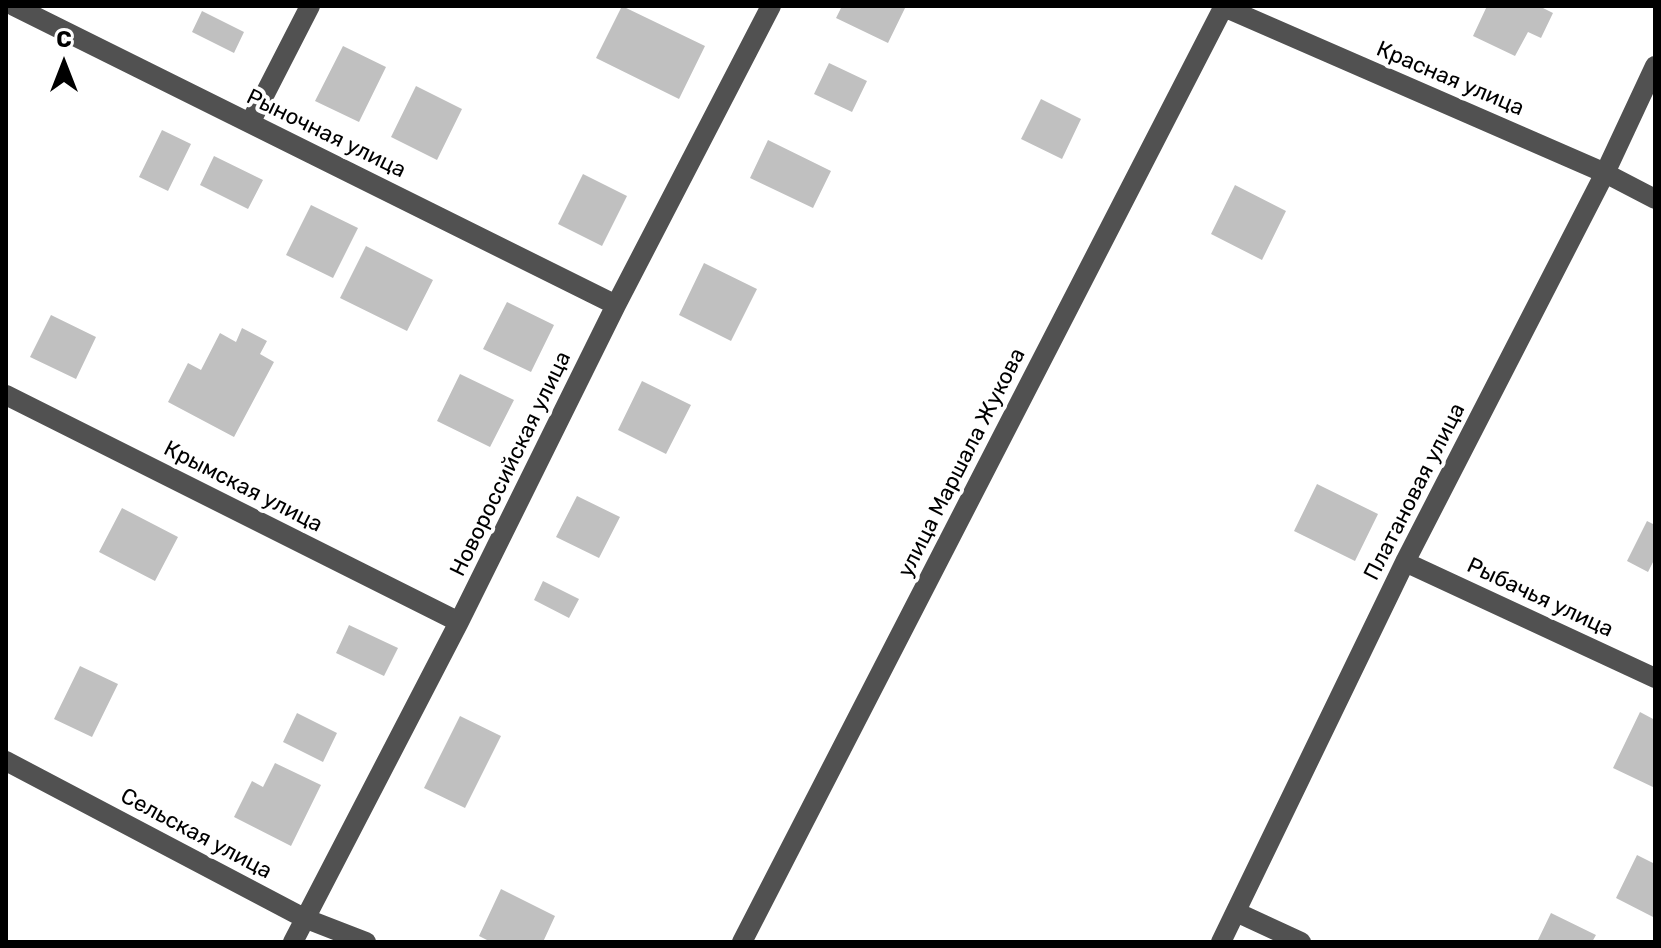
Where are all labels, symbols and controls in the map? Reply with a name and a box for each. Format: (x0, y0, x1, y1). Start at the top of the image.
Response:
north arrow (24, 24, 104, 104)
text: С (56, 26, 72, 53)
street label: Красная улица (1372, 36, 1528, 122)
street label: Рыночная улица (242, 84, 410, 184)
street label: улица Маршала Жукова (893, 344, 1031, 582)
street label: Новороссийская улица (445, 347, 577, 581)
street label: Платановая улица (1359, 399, 1471, 585)
street label: Крымская улица (159, 436, 327, 538)
street label: Рыбачья улица (1463, 553, 1617, 643)
street label: Сельская улица (116, 783, 276, 885)

